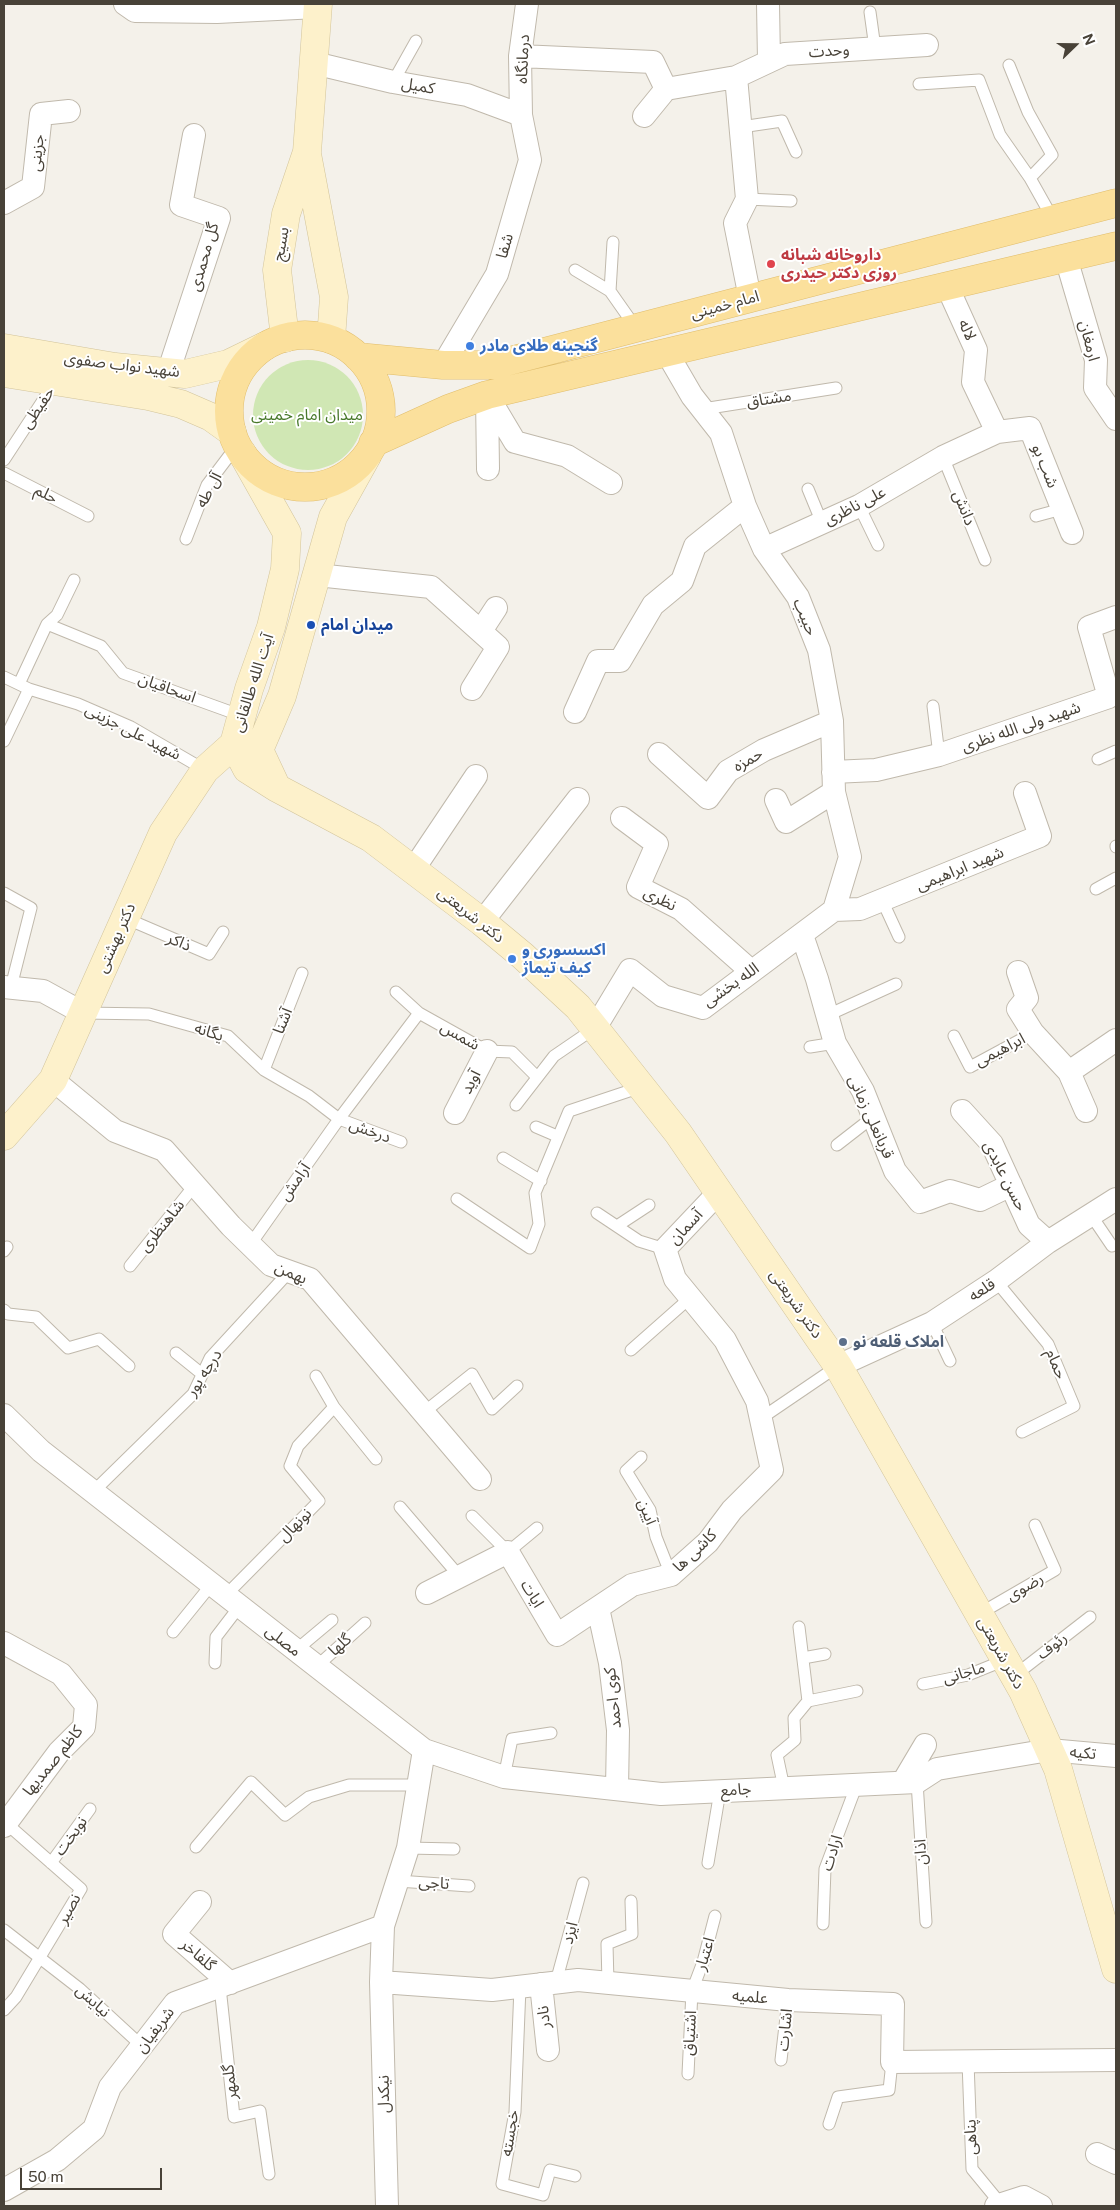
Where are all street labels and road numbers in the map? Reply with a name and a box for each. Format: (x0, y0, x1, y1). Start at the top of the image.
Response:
street label: درمانگاه (512, 34, 534, 84)
street label: وحدت (808, 40, 850, 62)
street label: کمیل (400, 74, 436, 98)
street label: جزینی (26, 133, 48, 173)
street label: گل محمدی (185, 220, 223, 294)
street label: بسیج (269, 225, 293, 263)
street label: شفا (492, 231, 518, 261)
street label: امام خمینی (689, 287, 761, 323)
street label: لاله (954, 316, 980, 344)
street label: ارمغان (1075, 319, 1103, 363)
street label: شهید نواب صفوی (63, 348, 181, 382)
street label: حفیظی (17, 383, 59, 433)
street label: مشتاق (745, 386, 793, 412)
street label: شب بو (1028, 441, 1062, 491)
street label: آل طه (192, 469, 226, 511)
street label: حلم (31, 480, 61, 508)
street label: علی ناظری (821, 482, 889, 530)
street label: دانش (948, 488, 980, 528)
street label: حبیب (789, 596, 821, 638)
street label: آیت الله طالقانی (228, 631, 278, 735)
street label: اسحاقیان (136, 669, 198, 707)
street label: شهید ولی الله نظری (959, 698, 1083, 756)
street label: شهید علی جزینی (82, 700, 184, 764)
street label: حمزه (730, 744, 766, 776)
street label: شهید ابراهیمی (913, 843, 1007, 895)
street label: دکتر شریعتی (434, 883, 508, 947)
street label: نظری (640, 883, 680, 915)
street label: دکتر بهشتی (92, 900, 140, 976)
street label: ذاکر (164, 928, 194, 956)
street label: الله بخشی (699, 959, 763, 1011)
street label: آشنا (269, 1005, 297, 1037)
street label: شمس (437, 1017, 483, 1055)
street label: یگانه (192, 1018, 226, 1046)
street label: ابراهیمی (972, 1029, 1028, 1071)
street label: آوید (457, 1067, 485, 1097)
street label: قربانعلی زمانی (844, 1072, 898, 1162)
street label: درخش (347, 1115, 393, 1147)
street label: حسن عابدی (979, 1138, 1031, 1214)
street label: آرامش (275, 1159, 315, 1205)
street label: شاهنظری (135, 1196, 189, 1256)
street label: آسمان (665, 1205, 707, 1249)
street label: بهمن (272, 1257, 310, 1289)
street label: دکتر شریعتی (765, 1266, 827, 1342)
street label: قلعه (965, 1274, 999, 1306)
street label: درچه پور (182, 1346, 226, 1400)
street label: حمام (1041, 1346, 1071, 1382)
street label: آیین (633, 1496, 661, 1528)
street label: نونهال (274, 1504, 316, 1546)
street label: کاشی ها (669, 1526, 721, 1576)
street label: رضوی (1003, 1569, 1047, 1605)
street label: ایات (516, 1577, 548, 1611)
street label: دکتر شریعتی (973, 1614, 1029, 1692)
street label: مصلی (261, 1621, 305, 1661)
street label: رئوف (1033, 1628, 1071, 1664)
street label: گلها (325, 1630, 355, 1660)
street label: ماجانی (941, 1658, 987, 1688)
street label: کوی احمد (600, 1667, 626, 1729)
street label: کاظم صمدیها (19, 1722, 87, 1800)
street label: تکیه (1069, 1742, 1097, 1764)
street label: جامع (720, 1780, 752, 1800)
street label: نوبخت (50, 1813, 92, 1859)
street label: ارادت (817, 1833, 847, 1873)
street label: اذان (911, 1838, 931, 1866)
street label: تاجی (418, 1872, 450, 1894)
street label: نصیر (53, 1890, 85, 1928)
street label: ایزد (558, 1920, 582, 1946)
street label: گلفاخر (177, 1935, 219, 1975)
street label: اعتبار (691, 1935, 719, 1973)
street label: نیایش (72, 1980, 114, 2022)
street label: علمیه (731, 1986, 769, 2008)
street label: شریفیان (131, 2003, 179, 2057)
street label: نادر (533, 2005, 555, 2029)
street label: اشارت (773, 2008, 797, 2052)
street label: اشتیاق (679, 2010, 701, 2056)
street label: گلمهر (219, 2064, 241, 2100)
street label: نیکدل (374, 2075, 394, 2113)
street label: خجسته (497, 2108, 523, 2158)
street label: پناهی (961, 2119, 981, 2155)

